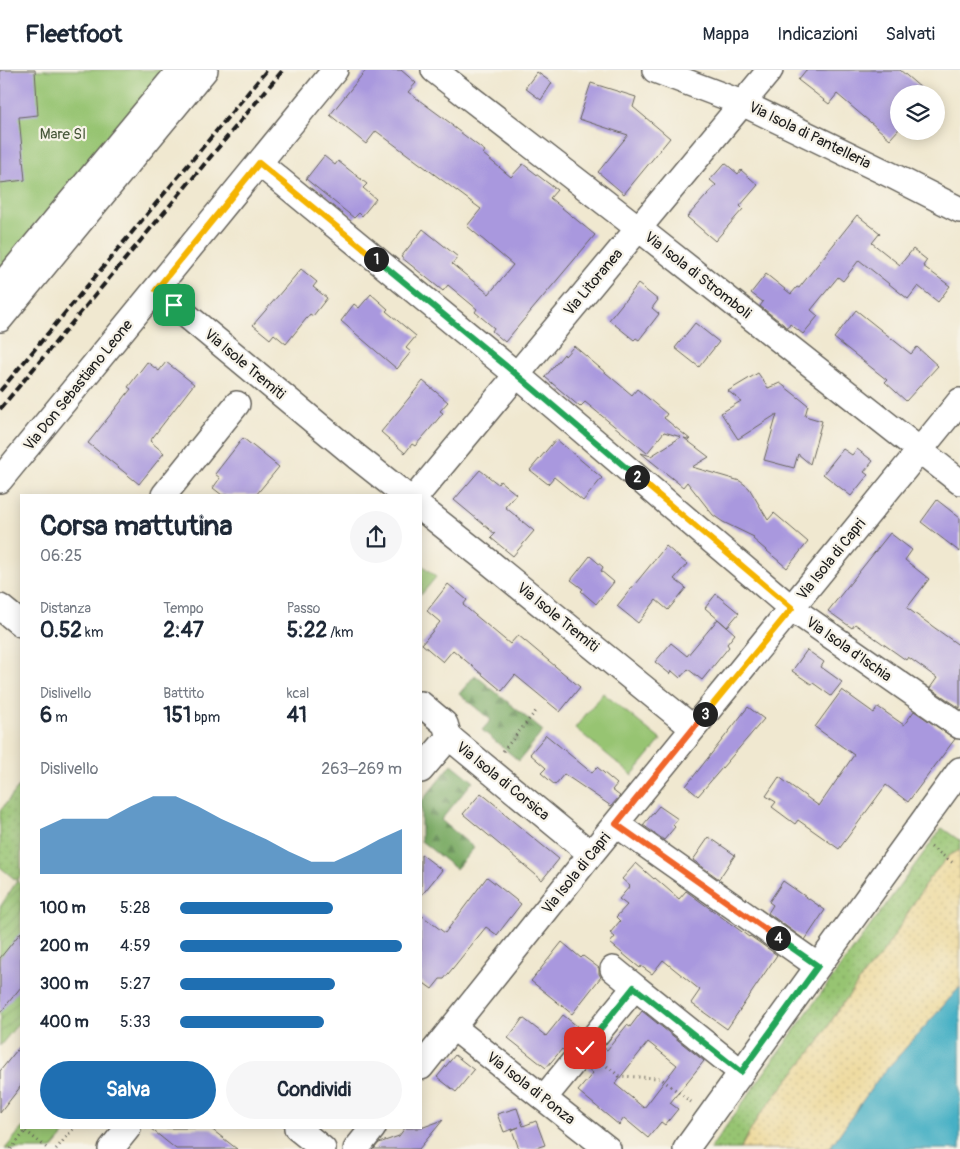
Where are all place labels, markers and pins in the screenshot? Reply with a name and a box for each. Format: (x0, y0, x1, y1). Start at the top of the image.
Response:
pin: 1 (364, 246, 388, 272)
pin (153, 284, 195, 326)
pin: 2 (624, 464, 650, 490)
pin: 3 (692, 702, 718, 726)
pin: 4 (766, 926, 790, 950)
pin (564, 1027, 606, 1069)

